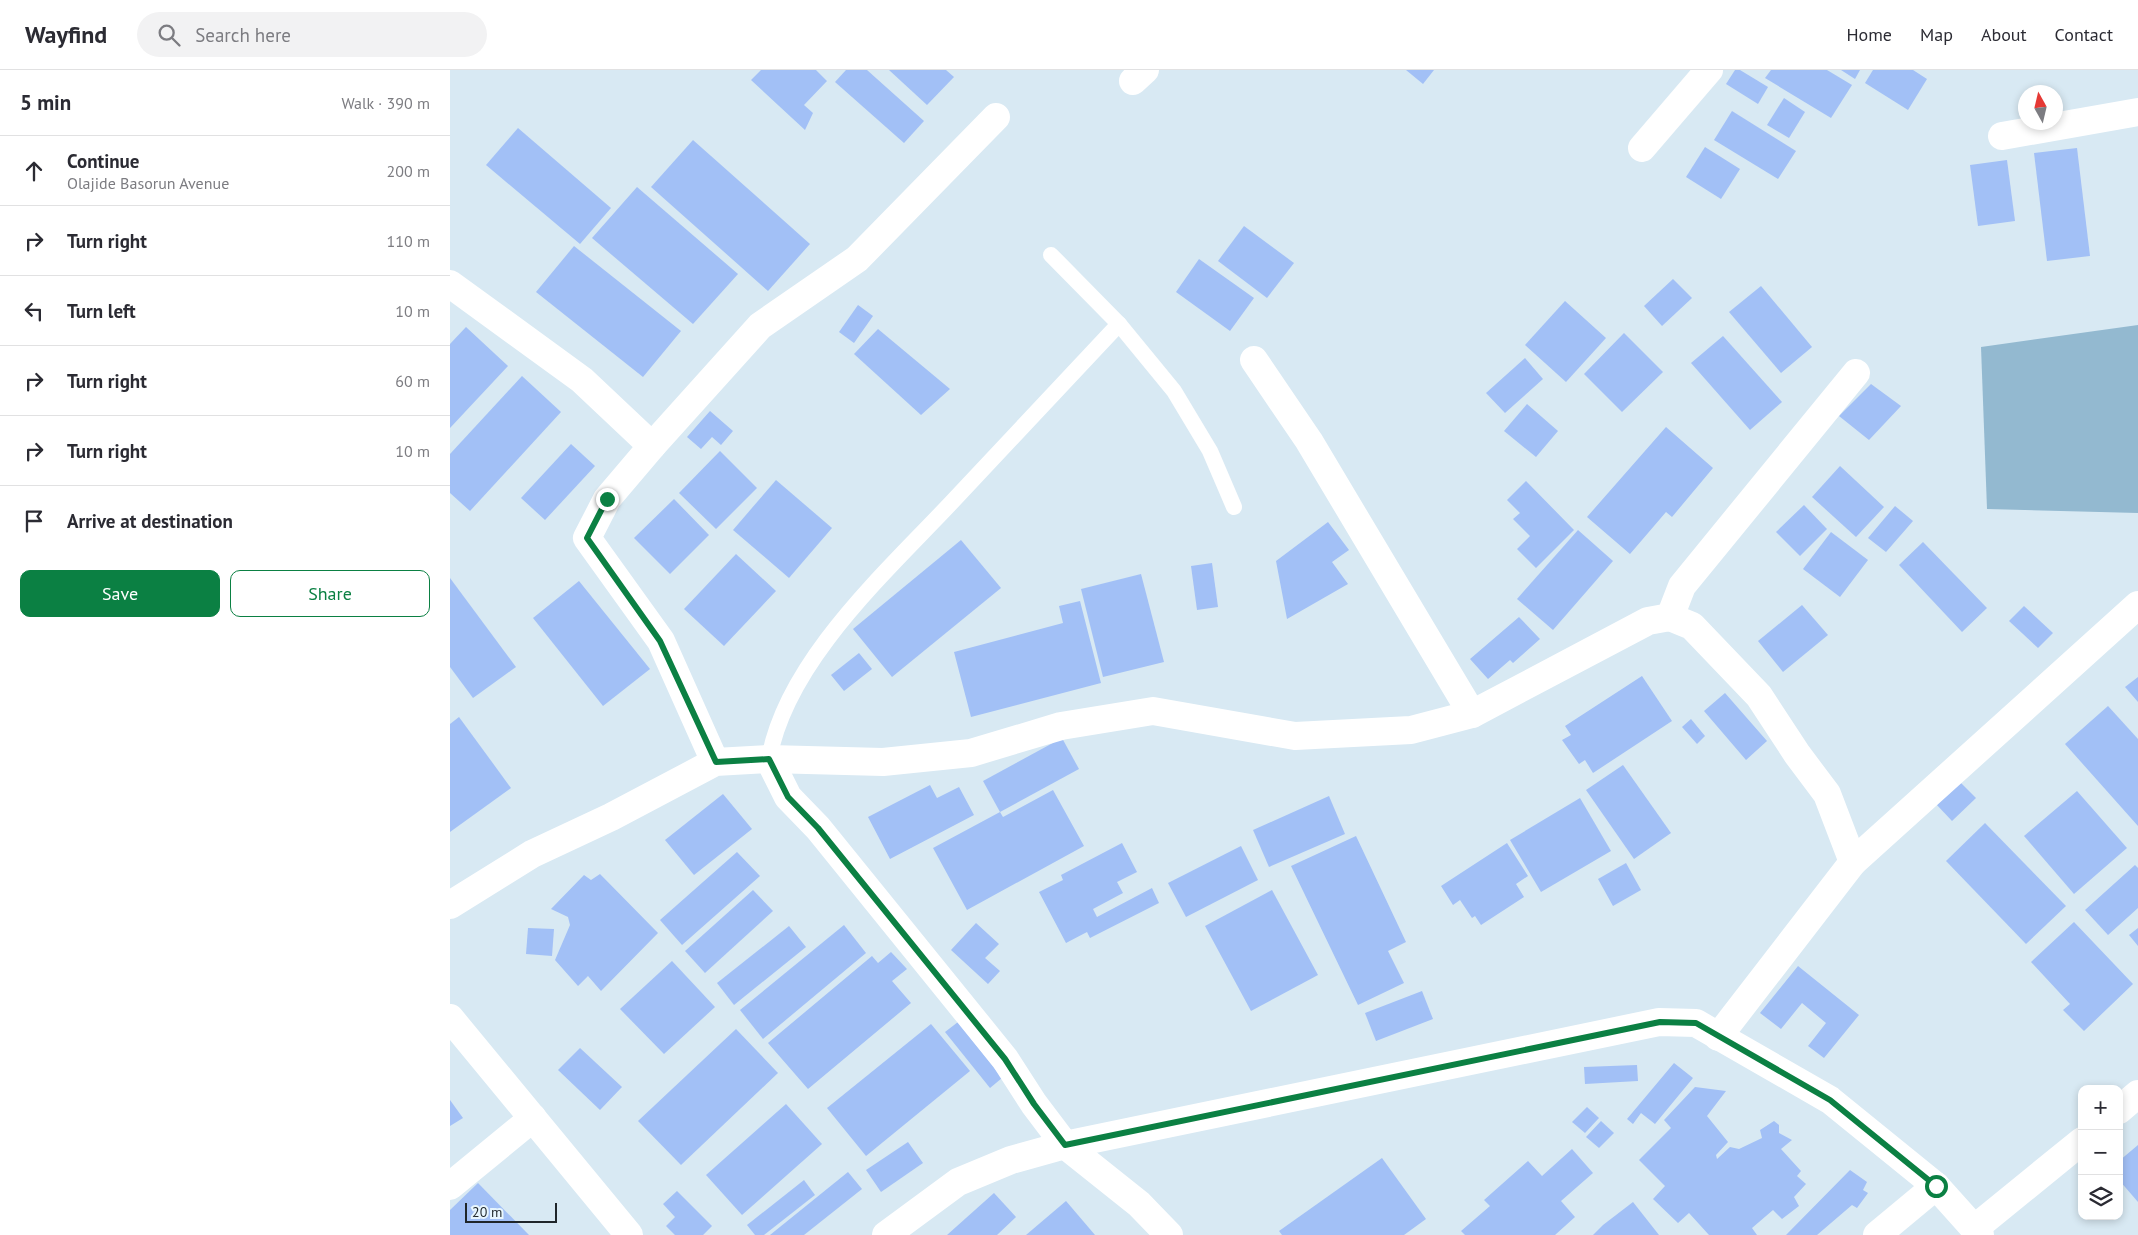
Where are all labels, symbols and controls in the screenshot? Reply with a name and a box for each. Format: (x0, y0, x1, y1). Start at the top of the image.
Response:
search box (137, 12, 487, 57)
text: Wayfind (25, 19, 107, 50)
icon: search (155, 21, 183, 49)
text: Search here (195, 23, 291, 47)
text: Home (1846, 23, 1892, 46)
text: Map (1920, 23, 1953, 46)
text: About (1981, 23, 2027, 46)
text: Contact (2055, 23, 2113, 46)
north arrow (2018, 85, 2063, 130)
text: 5 min (20, 89, 71, 116)
text: Walk · 390 m (341, 93, 430, 113)
text: Continue (67, 149, 139, 173)
icon: ahead (20, 157, 48, 185)
text: 200 m (387, 161, 430, 181)
text: Olajide Basorun Avenue (67, 173, 229, 193)
icon: right (20, 227, 48, 255)
text: Turn right (67, 229, 147, 253)
text: 110 m (387, 231, 430, 251)
icon: left (20, 297, 48, 325)
text: Turn left (67, 299, 136, 323)
text: 10 m (395, 301, 430, 321)
icon: right (20, 367, 48, 395)
text: Turn right (67, 369, 147, 393)
text: 60 m (395, 371, 430, 391)
icon: right (20, 437, 48, 465)
text: Turn right (67, 439, 147, 463)
text: 10 m (395, 441, 430, 461)
route end (596, 488, 619, 511)
icon: arrive (20, 507, 48, 535)
text: Arrive at destination (67, 509, 233, 533)
button: Save (20, 570, 220, 617)
button: Share (230, 570, 430, 617)
map controls (2078, 1085, 2123, 1220)
button: + (2078, 1085, 2123, 1130)
button: − (2078, 1130, 2123, 1175)
route start (1925, 1175, 1948, 1198)
button: layers (2078, 1175, 2123, 1220)
scale bar (465, 1200, 558, 1223)
text: 20 m (472, 1203, 502, 1221)

